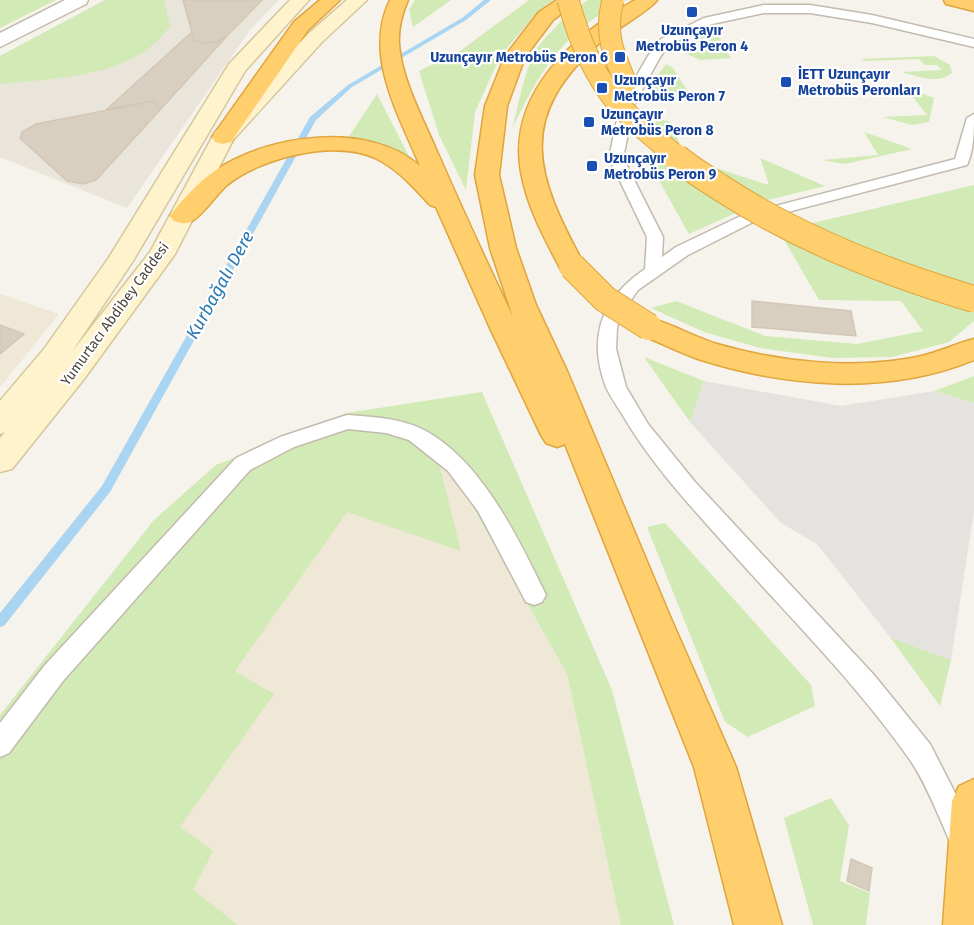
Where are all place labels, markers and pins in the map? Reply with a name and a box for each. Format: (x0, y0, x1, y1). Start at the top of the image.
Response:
marker: Uzunçayır Metrobüs Peron 4 (685, 5, 699, 19)
place label: Uzunçayır Metrobüs Peron 4 (636, 22, 748, 55)
place label: Uzunçayır Metrobüs Peron 6 (430, 49, 608, 67)
marker: Uzunçayır Metrobüs Peron 6 (613, 50, 627, 64)
place label: İETT Uzunçayır Metrobüs Peronları (798, 65, 920, 99)
place label: Uzunçayır Metrobüs Peron 7 (614, 72, 725, 105)
marker: İETT Uzunçayır Metrobüs Peronları (779, 75, 793, 89)
marker: Uzunçayır Metrobüs Peron 7 (595, 81, 609, 95)
place label: Uzunçayır Metrobüs Peron 8 (601, 106, 714, 139)
marker: Uzunçayır Metrobüs Peron 8 (582, 115, 596, 129)
place label: Uzunçayır Metrobüs Peron 9 (604, 150, 716, 183)
marker: Uzunçayır Metrobüs Peron 9 (585, 159, 599, 173)

